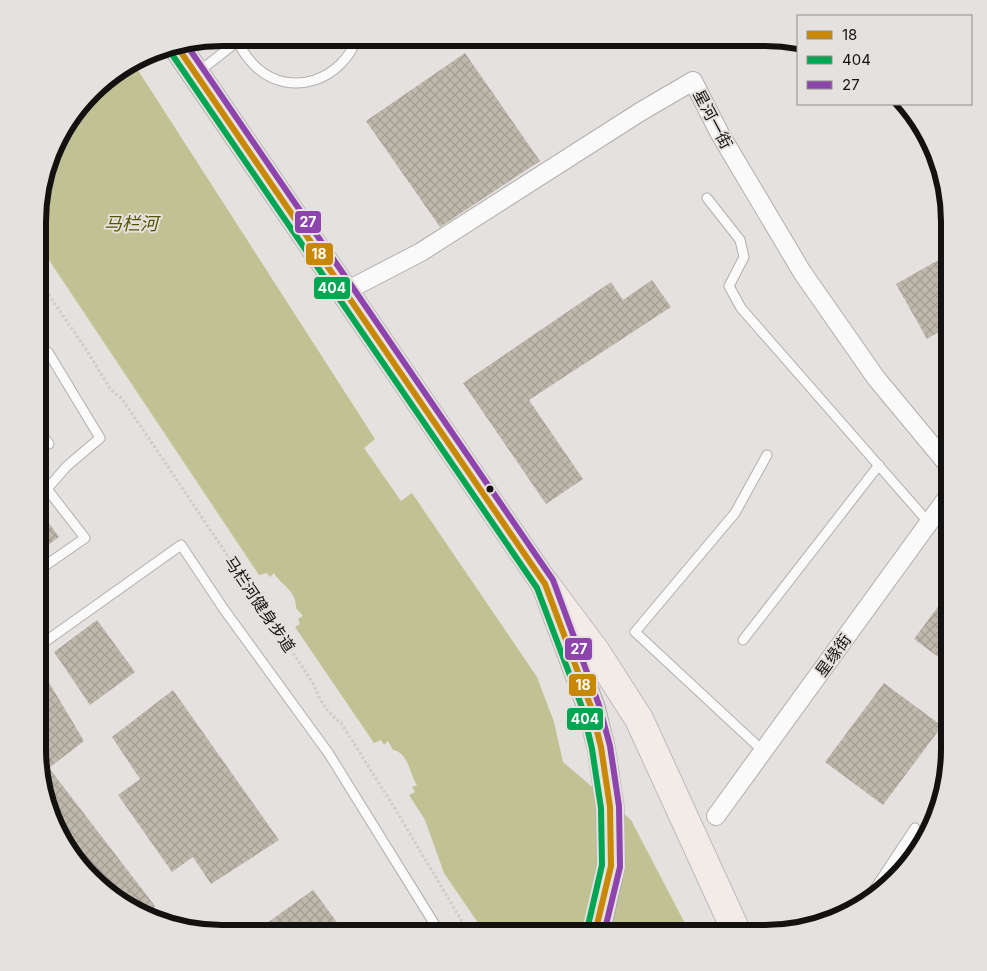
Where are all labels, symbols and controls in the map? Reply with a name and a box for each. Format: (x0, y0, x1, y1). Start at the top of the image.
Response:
legend (797, 15, 972, 105)
text: 18 (842, 25, 857, 44)
text: 404 (842, 50, 871, 69)
text: 27 (842, 75, 860, 94)
street label: 星河一街 (689, 86, 737, 152)
line badge: 27 (294, 210, 322, 234)
water label: 马栏河 (104, 213, 161, 234)
text: 27 (300, 213, 316, 230)
line badge: 18 (305, 242, 334, 266)
text: 18 (311, 245, 327, 262)
line badge: 404 (313, 276, 351, 300)
text: 404 (318, 279, 346, 296)
unlabelled marker (485, 484, 495, 494)
street label: 马栏河健身步道 (220, 552, 300, 656)
street label: 星缘街 (811, 630, 855, 680)
line badge: 27 (564, 637, 593, 661)
text: 27 (571, 640, 587, 657)
line badge: 18 (568, 673, 597, 697)
text: 18 (575, 676, 591, 693)
line badge: 404 (566, 707, 604, 731)
text: 404 (571, 710, 599, 727)

